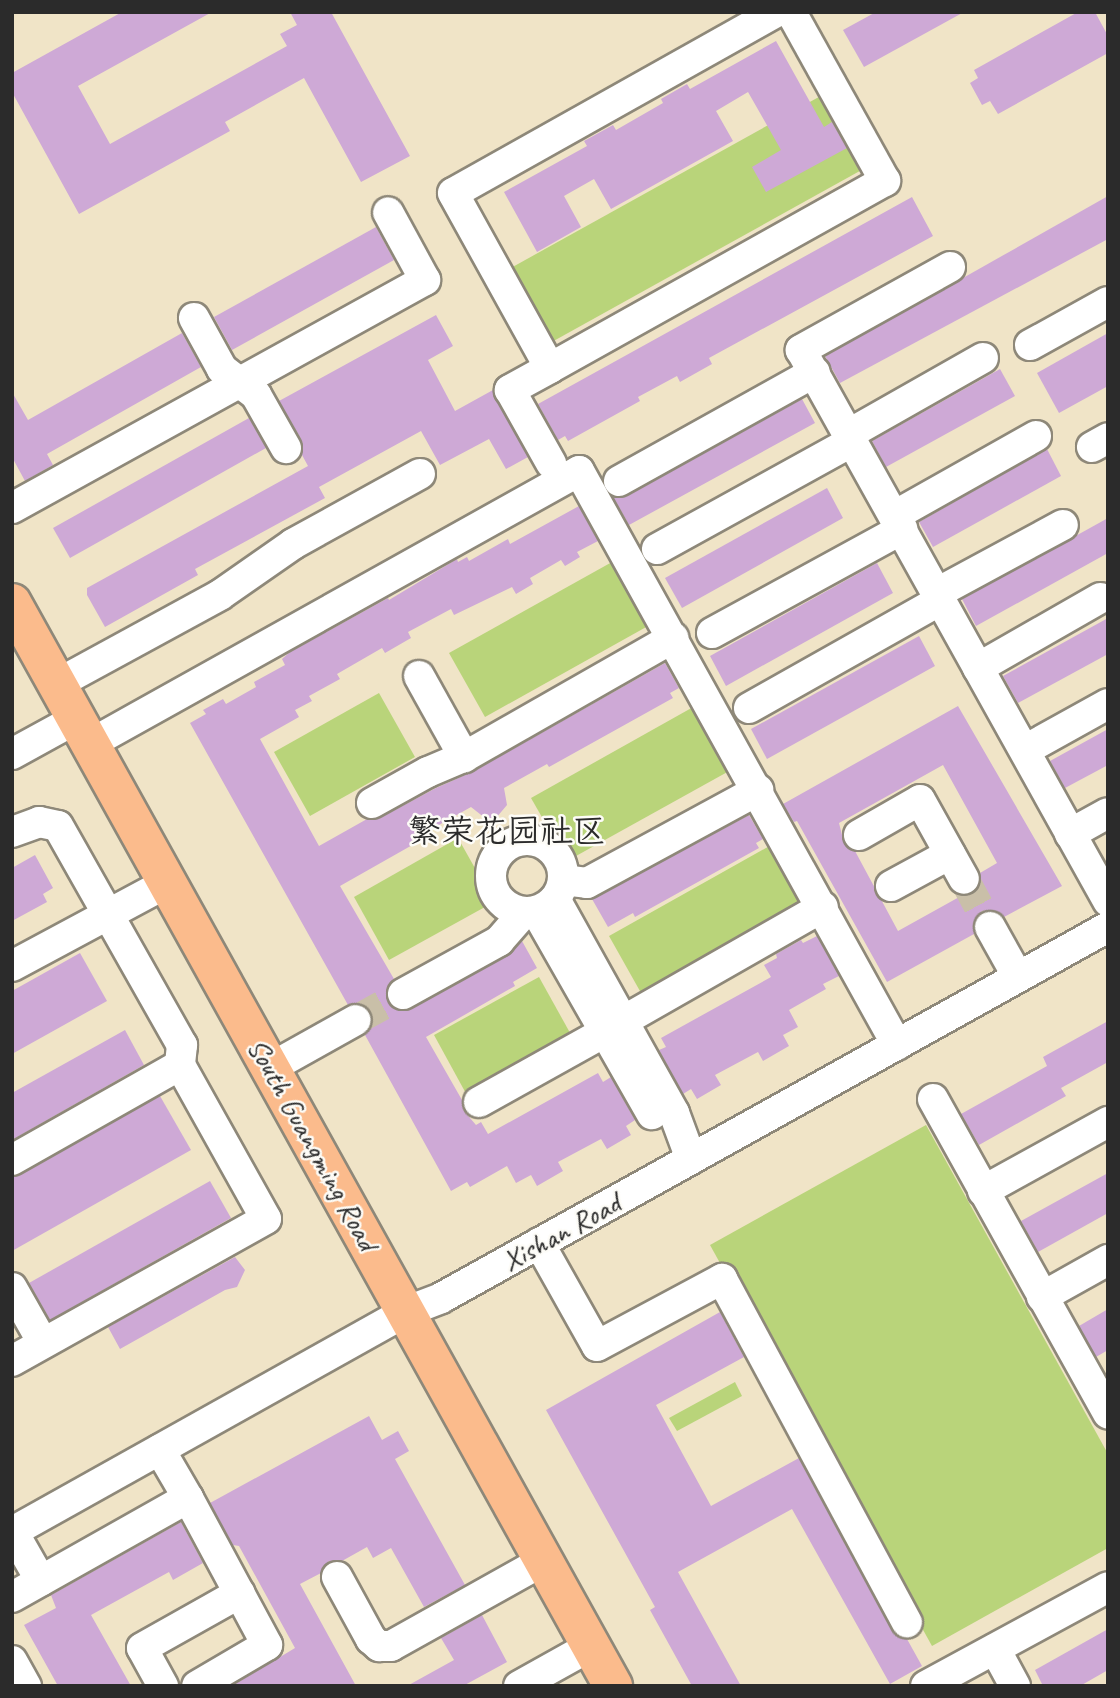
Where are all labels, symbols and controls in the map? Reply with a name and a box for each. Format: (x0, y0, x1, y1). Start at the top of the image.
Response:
district label: 繁荣花园社区 (408, 812, 606, 852)
street label: South Guangming Road (241, 1034, 385, 1254)
street label: Xishan Road (496, 1185, 626, 1279)

